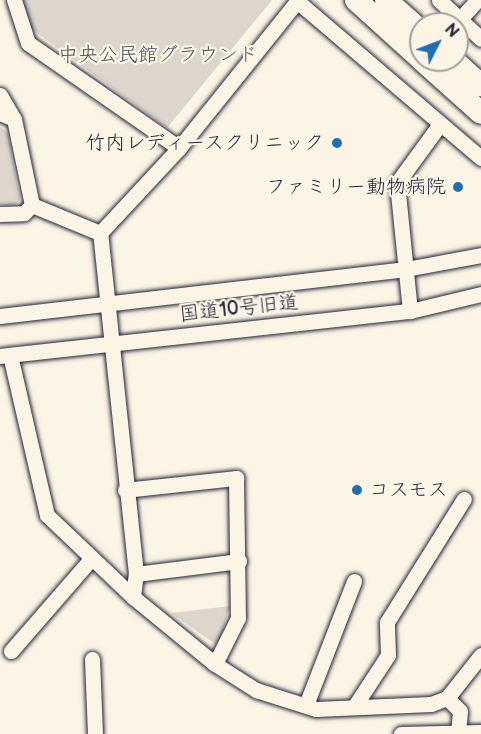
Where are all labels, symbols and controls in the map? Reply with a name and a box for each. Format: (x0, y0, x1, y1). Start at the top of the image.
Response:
north arrow (409, 12, 469, 72)
text: N (440, 20, 462, 42)
park label: 中央公民館グラウンド (58, 43, 258, 67)
place label: 竹内レディースクリニック (84, 131, 324, 155)
marker: 竹内レディースクリニック (328, 134, 346, 152)
place label: ファミリー動物病院 (266, 175, 446, 199)
marker: ファミリー動物病院 (451, 180, 465, 194)
street label: 国道10号旧道 (178, 291, 300, 327)
place label: コスモス (369, 478, 449, 502)
marker: コスモス (350, 483, 364, 497)

